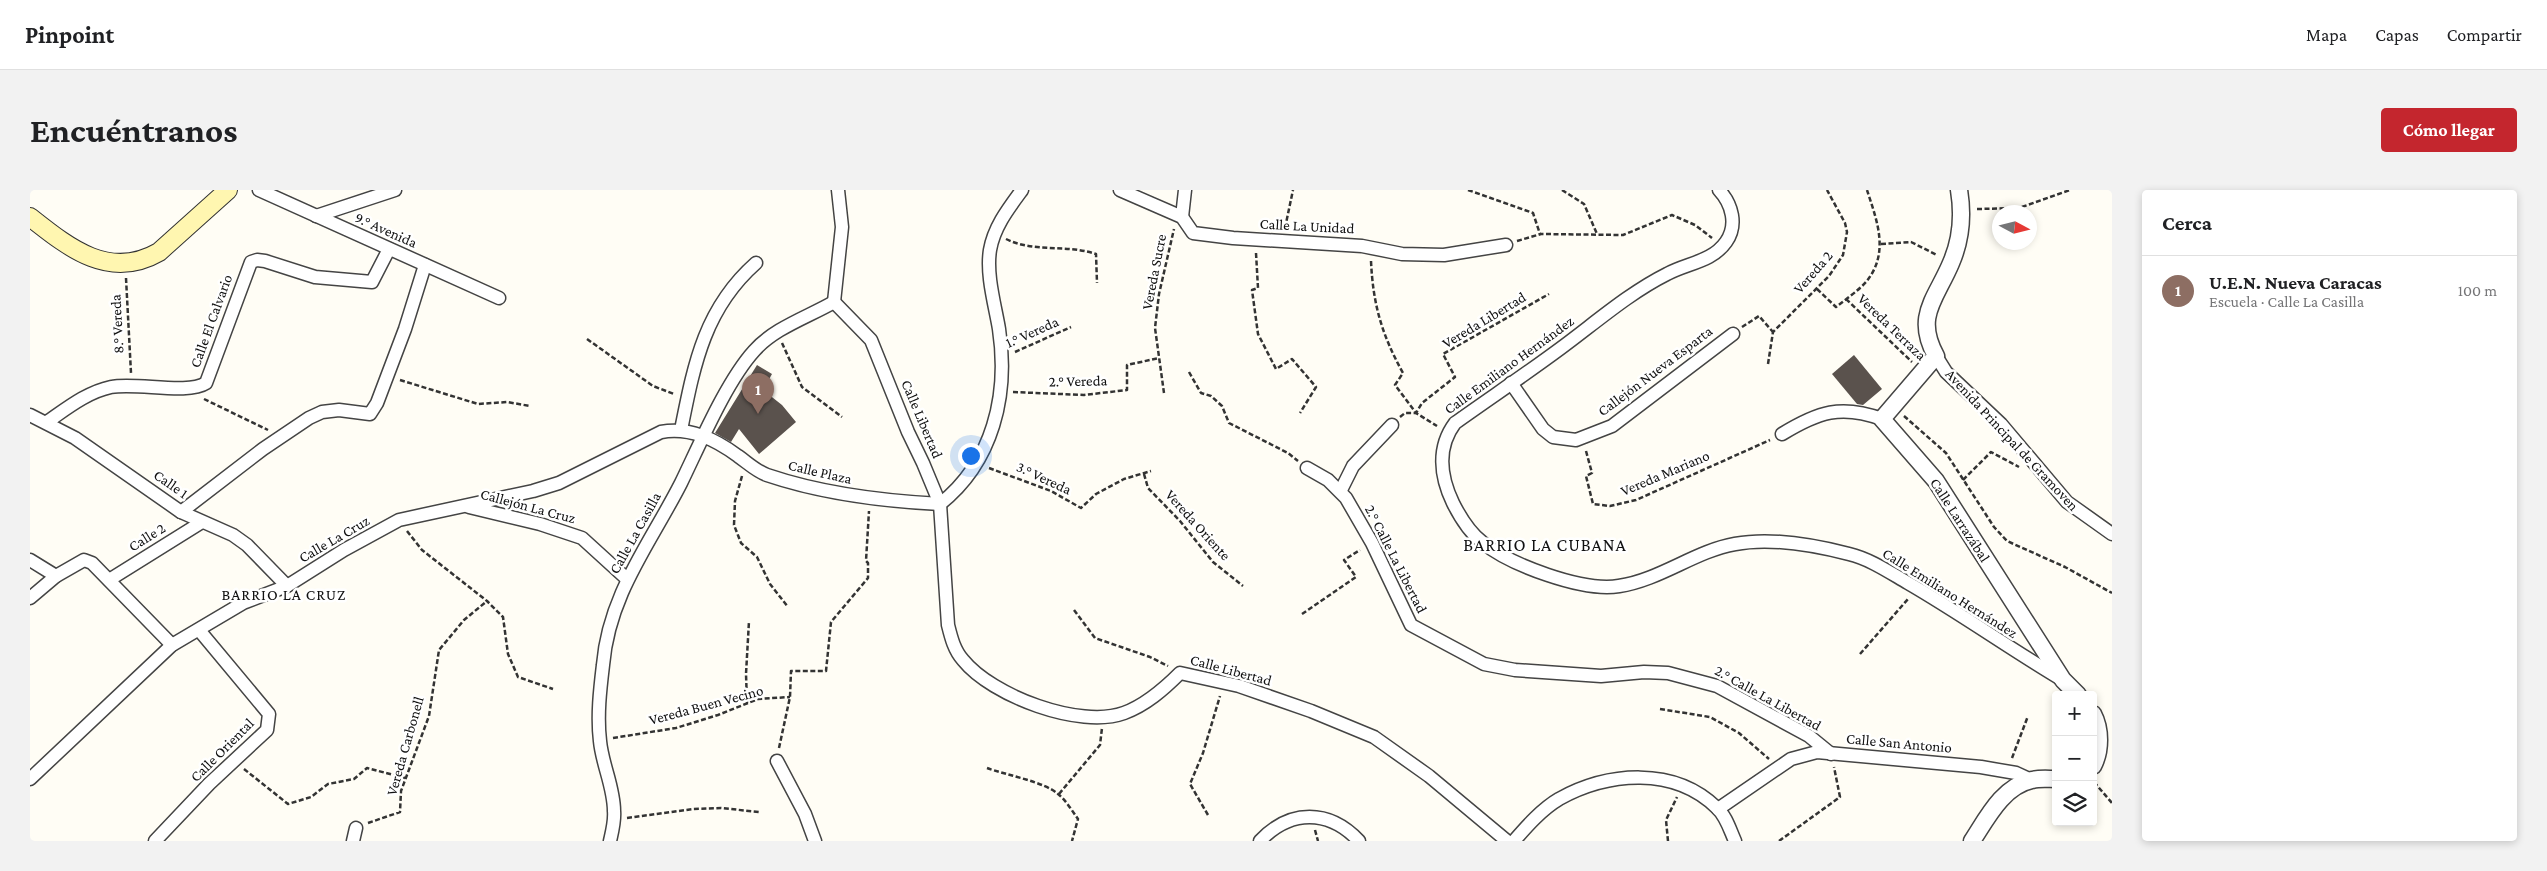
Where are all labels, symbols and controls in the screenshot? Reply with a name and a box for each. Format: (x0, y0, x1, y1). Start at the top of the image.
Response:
text: Pinpoint (25, 21, 114, 48)
text: Mapa (2306, 25, 2347, 45)
text: Capas (2375, 25, 2419, 45)
text: Compartir (2447, 25, 2522, 45)
button: Cómo llegar (2381, 108, 2517, 152)
text: Encuéntranos (30, 111, 237, 150)
north arrow (1992, 205, 2037, 250)
street label: 9.° Avenida (352, 209, 420, 251)
text: Cerca (2162, 211, 2212, 235)
street label: Calle La Unidad (1259, 216, 1355, 236)
street label: Vereda Sucre (1139, 232, 1169, 311)
street label: Vereda 2 (1790, 248, 1836, 296)
street label: Calle El Calvario (187, 272, 235, 370)
text: U.E.N. Nueva Caracas (2209, 272, 2382, 293)
text: 1 (2175, 282, 2181, 299)
text: 100 m (2458, 282, 2497, 299)
street label: Vereda Libertad (1439, 289, 1529, 351)
street label: Vereda Terraza (1855, 290, 1929, 364)
text: Escuela · Calle La Casilla (2209, 293, 2364, 310)
street label: 8.° Vereda (107, 294, 127, 354)
street label: 1.° Vereda (1003, 313, 1061, 351)
street label: Calle Emiliano Hernández (1441, 313, 1577, 417)
street label: Callejón Nueva Esparta (1595, 323, 1716, 420)
street label: Avenida Principal de Gramoven (1941, 366, 2082, 515)
street label: 2.° Vereda (1048, 372, 1108, 390)
pin: 1 (742, 373, 774, 414)
street label: Calle Libertad (898, 377, 946, 461)
your location (958, 443, 984, 469)
street label: Vereda Mariano (1618, 447, 1712, 499)
street label: Calle Plaza (787, 457, 853, 487)
street label: 3.° Vereda (1014, 458, 1074, 498)
street label: Calle 1 (151, 467, 191, 501)
street label: Calle Larrazábal (1927, 475, 1993, 565)
street label: Callejón La Cruz (478, 486, 577, 527)
street label: Vereda Oriente (1162, 487, 1234, 564)
street label: Calle La Casilla (606, 489, 664, 577)
street label: 2.° Calle La Libertad (1362, 502, 1430, 616)
street label: Calle La Cruz (296, 512, 372, 566)
street label: Calle 2 (126, 520, 168, 554)
district label: BARRIO LA CUBANA (1463, 535, 1627, 555)
street label: Calle Emiliano Hernández (1880, 545, 2020, 641)
district label: BARRIO LA CRUZ (222, 586, 346, 603)
street label: Calle Libertad (1188, 651, 1274, 689)
street label: 2.° Calle La Libertad (1712, 662, 1824, 734)
street label: Vereda Buen Vecino (647, 682, 765, 728)
map controls (2052, 691, 2097, 826)
button: + (2052, 691, 2097, 736)
street label: Vereda Carbonell (383, 695, 427, 797)
street label: Calle Oriental (187, 715, 257, 785)
street label: Calle San Antonio (1845, 730, 1953, 756)
button: − (2052, 736, 2097, 781)
button: layers (2052, 781, 2097, 826)

